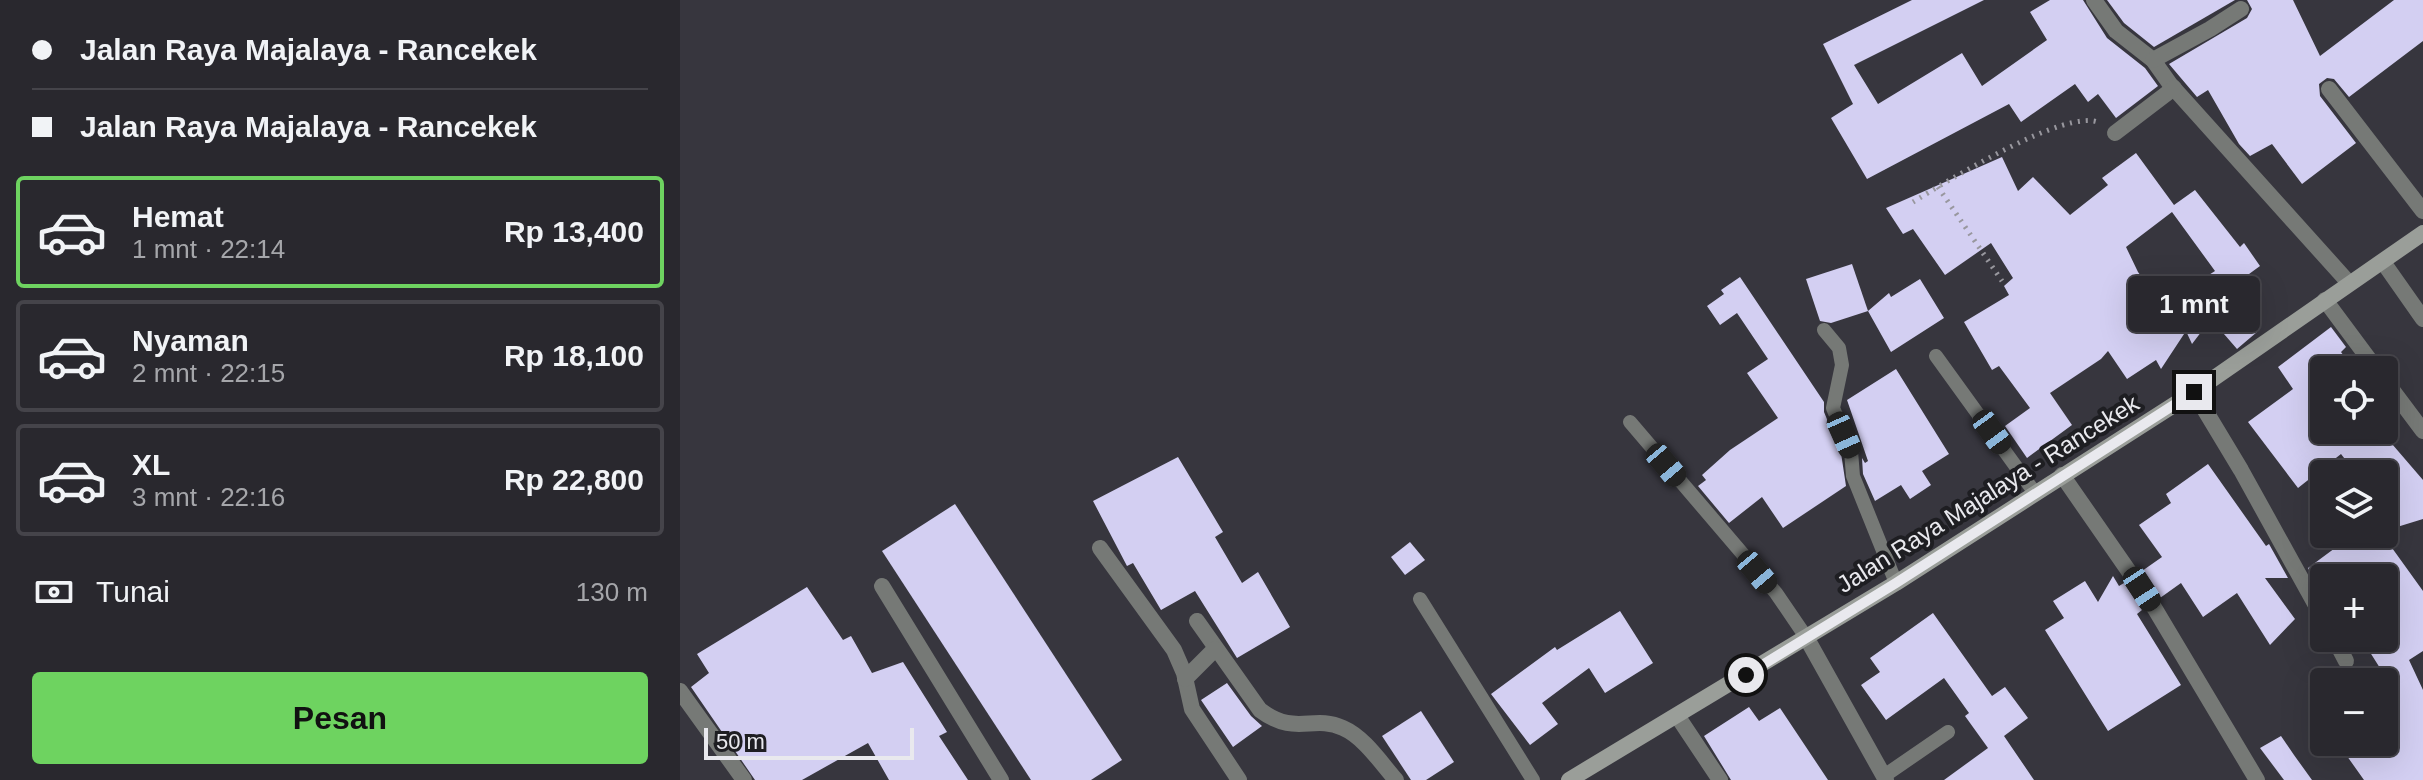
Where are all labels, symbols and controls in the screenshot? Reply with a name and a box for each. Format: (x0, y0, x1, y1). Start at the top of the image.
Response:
text: Jalan Raya Majalaya - Rancekek (80, 33, 537, 66)
text: Jalan Raya Majalaya - Rancekek (80, 110, 537, 143)
icon: car (36, 196, 108, 268)
text: Hemat (132, 200, 224, 233)
text: Rp 13,400 (504, 215, 644, 248)
text: 1 mnt · 22:14 (132, 234, 285, 264)
callout: 1 mnt (2128, 276, 2260, 332)
text: 1 mnt (2159, 289, 2229, 319)
icon: car (36, 320, 108, 392)
text: Nyaman (132, 324, 249, 357)
text: Rp 18,100 (504, 339, 644, 372)
map controls (2310, 356, 2398, 756)
button: locate (2310, 356, 2398, 444)
text: 2 mnt · 22:15 (132, 358, 285, 388)
route end (2176, 374, 2212, 410)
street label: Jalan Raya Majalaya - Rancekek (1832, 389, 2144, 598)
car (1968, 406, 2016, 458)
car (1823, 408, 1865, 462)
car (1641, 439, 1691, 491)
icon: car (36, 444, 108, 516)
text: XL (132, 448, 170, 481)
button: layers (2310, 460, 2398, 548)
text: Rp 22,800 (504, 463, 644, 496)
text: 3 mnt · 22:16 (132, 482, 285, 512)
car (1732, 546, 1782, 598)
car (2119, 562, 2165, 616)
button: + (2310, 564, 2398, 652)
icon: cash (32, 570, 76, 614)
text: Tunai (96, 575, 170, 608)
text: 130 m (576, 577, 648, 607)
route start (1728, 657, 1764, 693)
button: − (2310, 668, 2398, 756)
button: Pesan (32, 672, 648, 764)
scale bar (704, 724, 914, 760)
text: 50 m (716, 729, 765, 754)

